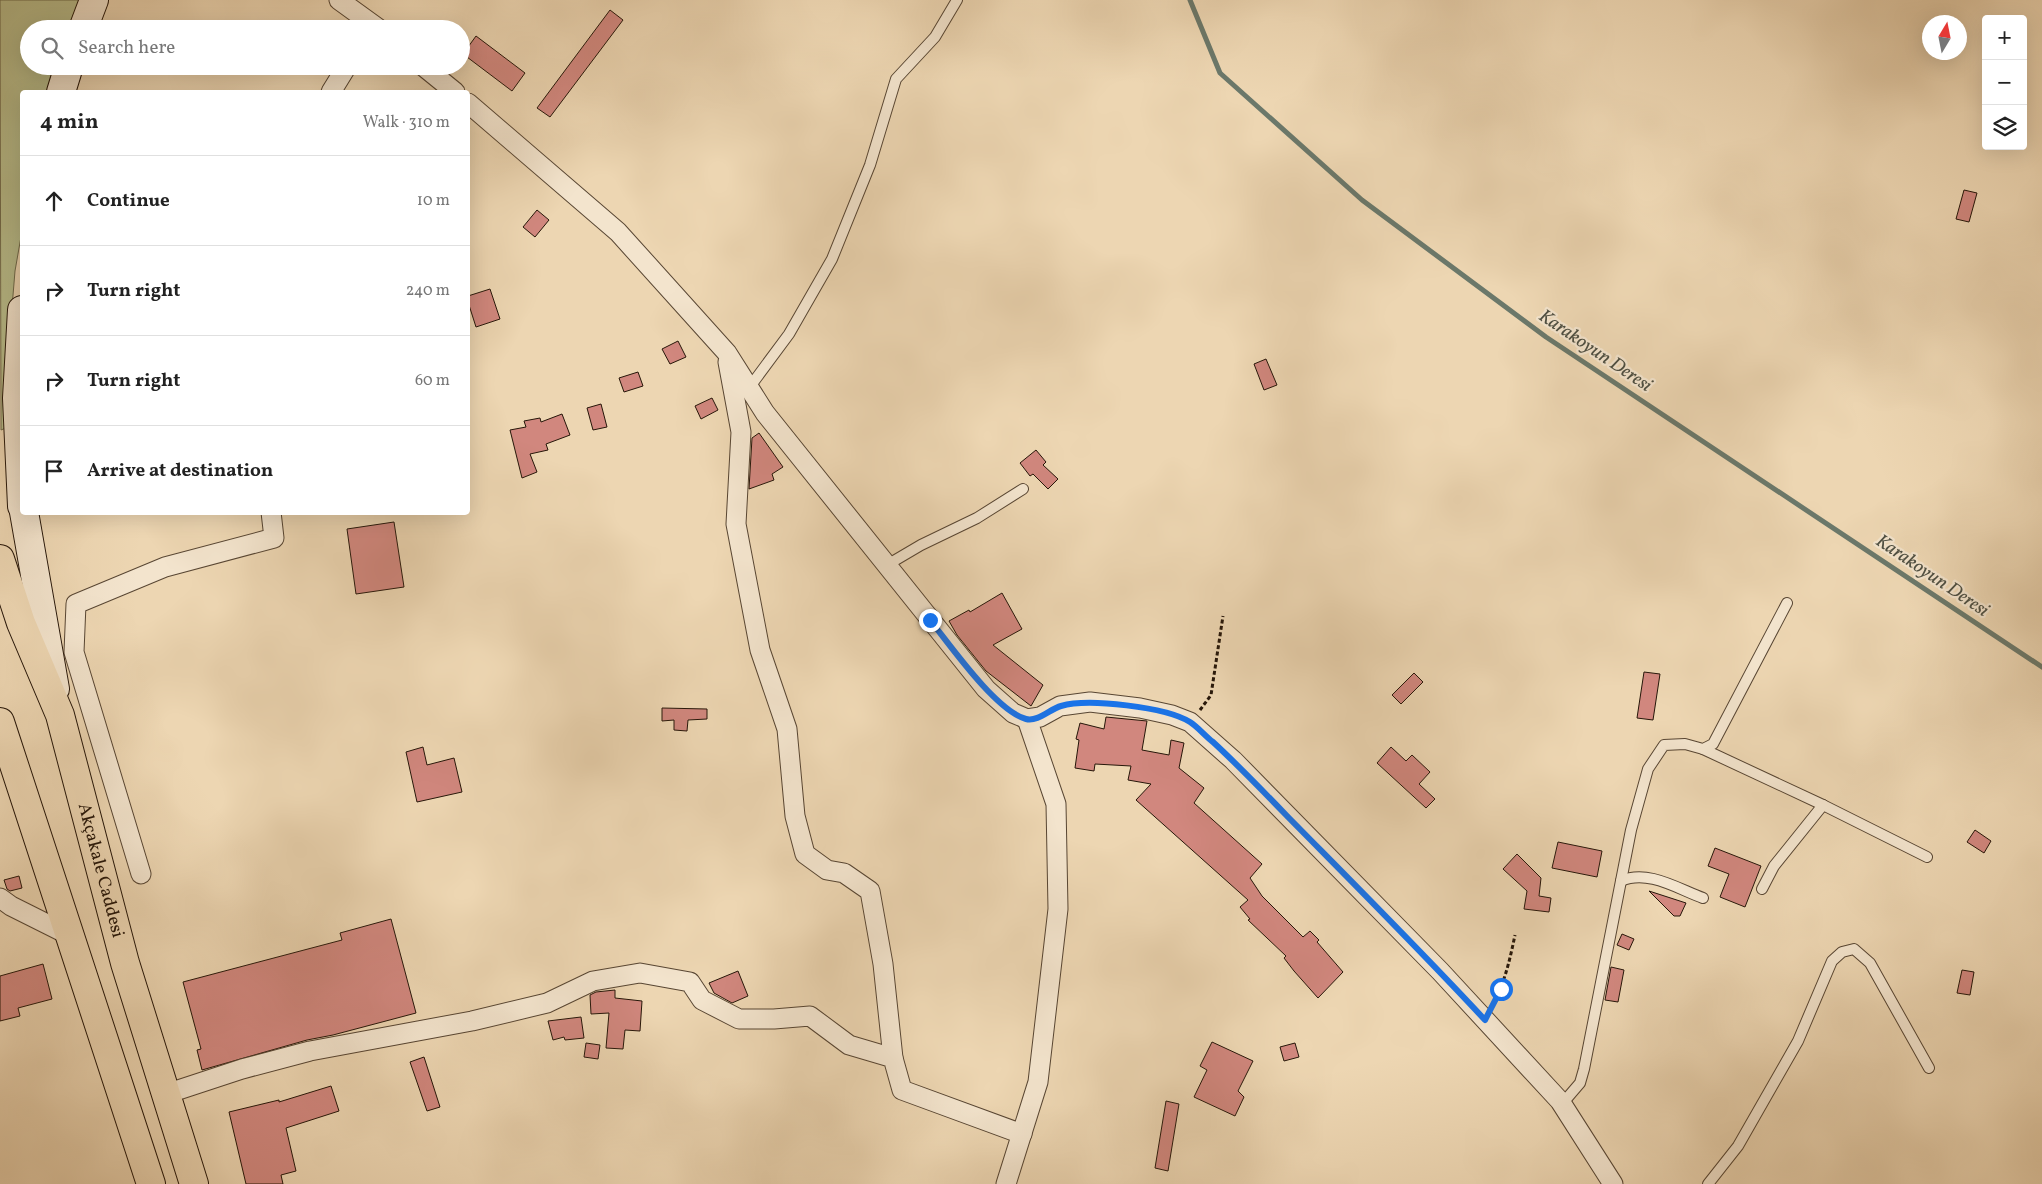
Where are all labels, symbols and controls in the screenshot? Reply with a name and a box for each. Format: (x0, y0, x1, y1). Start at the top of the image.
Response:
north arrow (1922, 15, 1967, 60)
map controls (1982, 15, 2027, 150)
button: + (1982, 15, 2027, 60)
search box (20, 20, 470, 75)
icon: search (38, 34, 66, 62)
text: Search here (78, 35, 175, 61)
button: − (1982, 60, 2027, 105)
button: layers (1982, 105, 2027, 150)
text: 4 min (40, 108, 99, 137)
text: Walk · 310 m (363, 112, 450, 134)
icon: ahead (40, 187, 68, 215)
text: Continue (87, 188, 170, 214)
text: 10 m (417, 190, 450, 212)
icon: right (40, 277, 68, 305)
text: Turn right (87, 278, 180, 304)
text: 240 m (406, 280, 450, 302)
water label: Karakoyun Deresi (1533, 304, 1657, 399)
icon: right (40, 367, 68, 395)
text: Turn right (87, 368, 180, 394)
text: 60 m (415, 370, 450, 392)
icon: arrive (40, 457, 68, 485)
text: Arrive at destination (87, 458, 273, 484)
water label: Karakoyun Deresi (1870, 529, 1994, 624)
route end (919, 609, 942, 632)
street label: Akçakale Caddesi (71, 800, 130, 941)
route start (1490, 978, 1513, 1001)

